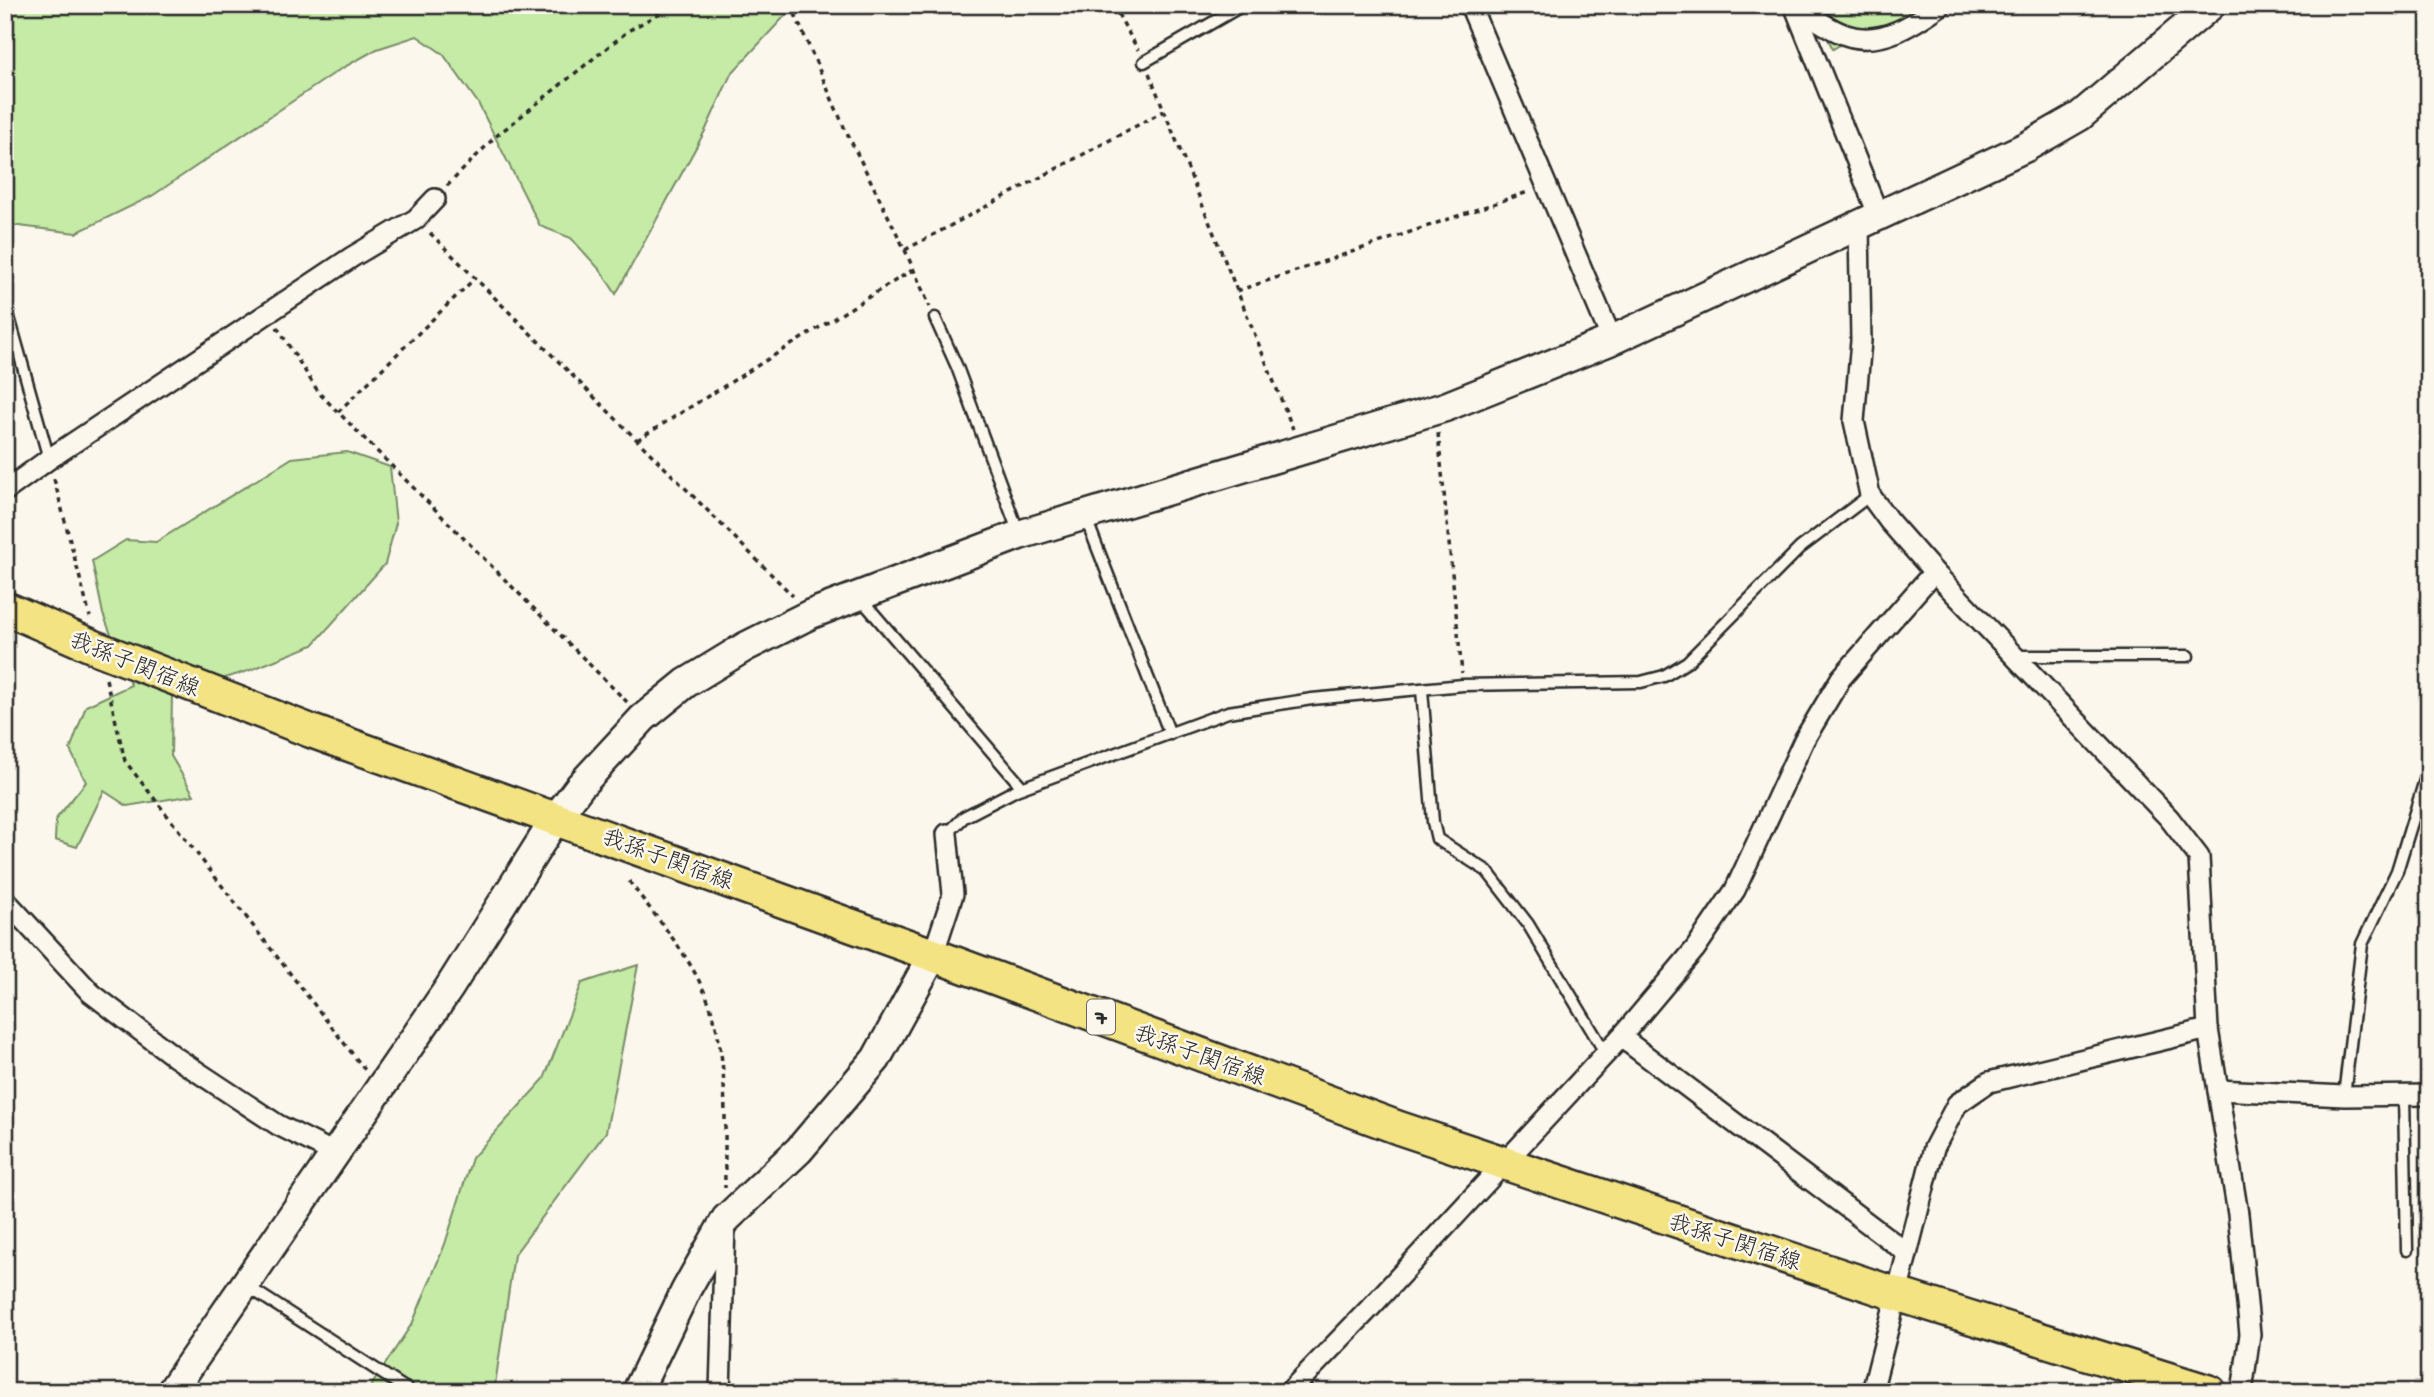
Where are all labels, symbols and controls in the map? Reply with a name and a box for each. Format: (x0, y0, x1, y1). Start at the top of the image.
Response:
street label: 我孫子関宿線 (65, 627, 203, 705)
street label: 我孫子関宿線 (597, 824, 737, 898)
road number: 7 (1087, 1000, 1115, 1034)
street label: 我孫子関宿線 (1129, 1020, 1269, 1094)
street label: 我孫子関宿線 (1664, 1209, 1804, 1278)

